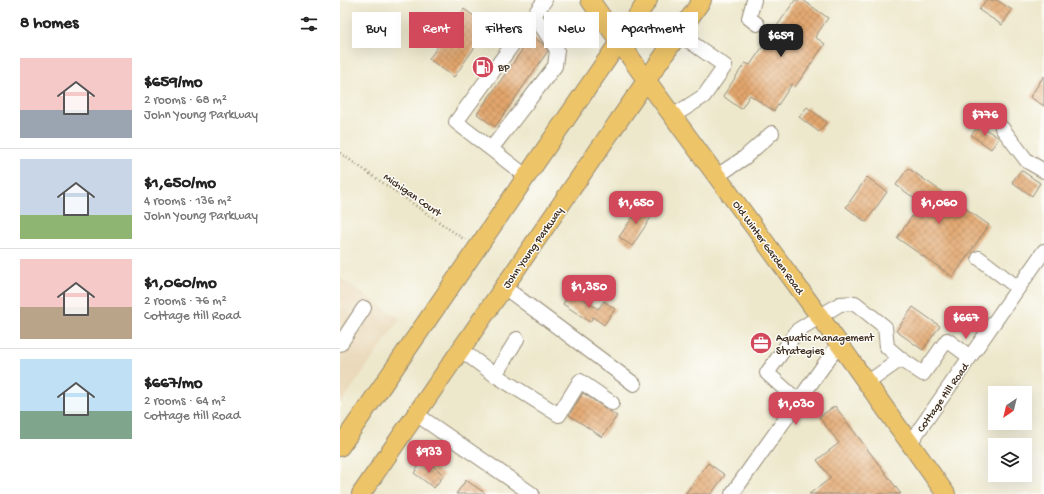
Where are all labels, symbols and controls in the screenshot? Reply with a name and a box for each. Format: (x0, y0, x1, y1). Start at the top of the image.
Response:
chip: Buy (352, 12, 401, 48)
chip: Rent (409, 12, 464, 48)
chip: Filters (472, 12, 536, 48)
chip: New (544, 12, 599, 48)
chip: Apartment (607, 12, 698, 48)
icon: filters (298, 13, 320, 35)
text: 8 homes (20, 14, 78, 34)
pin: $659 (757, 24, 805, 58)
text: $659 (768, 29, 794, 44)
fuel station icon: BP (470, 54, 496, 80)
place label: BP (497, 63, 511, 75)
text: $659/mo (144, 73, 203, 93)
icon: home (52, 74, 100, 122)
text: 2 rooms · 68 m² (144, 93, 227, 108)
pin: $776 (961, 103, 1009, 137)
text: John Young Parkway (144, 108, 258, 123)
text: $776 (972, 108, 998, 123)
street label: Michigan Court (381, 171, 444, 221)
text: $1,650/mo (144, 174, 216, 194)
icon: home (52, 175, 100, 223)
pin: $1,650 (603, 191, 669, 225)
pin: $1,060 (906, 191, 972, 225)
text: 4 rooms · 136 m² (144, 194, 232, 209)
text: $1,650 (618, 196, 654, 211)
text: $1,060 (921, 196, 957, 211)
street label: Old Winter Garden Road (729, 199, 806, 299)
street label: John Young Parkway (501, 205, 567, 291)
text: John Young Parkway (144, 209, 258, 224)
text: $1,060/mo (144, 274, 217, 294)
icon: home (52, 275, 100, 323)
pin: $1,350 (556, 275, 622, 309)
text: $1,350 (571, 280, 607, 295)
text: 2 rooms · 76 m² (144, 294, 227, 309)
pin: $667 (942, 306, 990, 340)
text: Cottage Hill Road (144, 309, 240, 324)
text: $667 (953, 311, 979, 326)
office icon: Aquatic Management Strategies (748, 330, 774, 356)
place label: Aquatic Management Strategies (776, 333, 875, 358)
street label: Cottage Hill Road (915, 360, 973, 435)
text: $667/mo (144, 374, 203, 394)
icon: home (52, 375, 100, 423)
north arrow (988, 386, 1032, 430)
map controls (988, 386, 1032, 482)
pin: $1,030 (763, 392, 829, 426)
text: 2 rooms · 64 m² (144, 394, 226, 409)
text: $1,030 (778, 397, 814, 412)
text: Cottage Hill Road (144, 409, 240, 424)
button: layers (988, 438, 1032, 482)
pin: $933 (405, 440, 453, 474)
text: $933 (416, 445, 442, 460)

